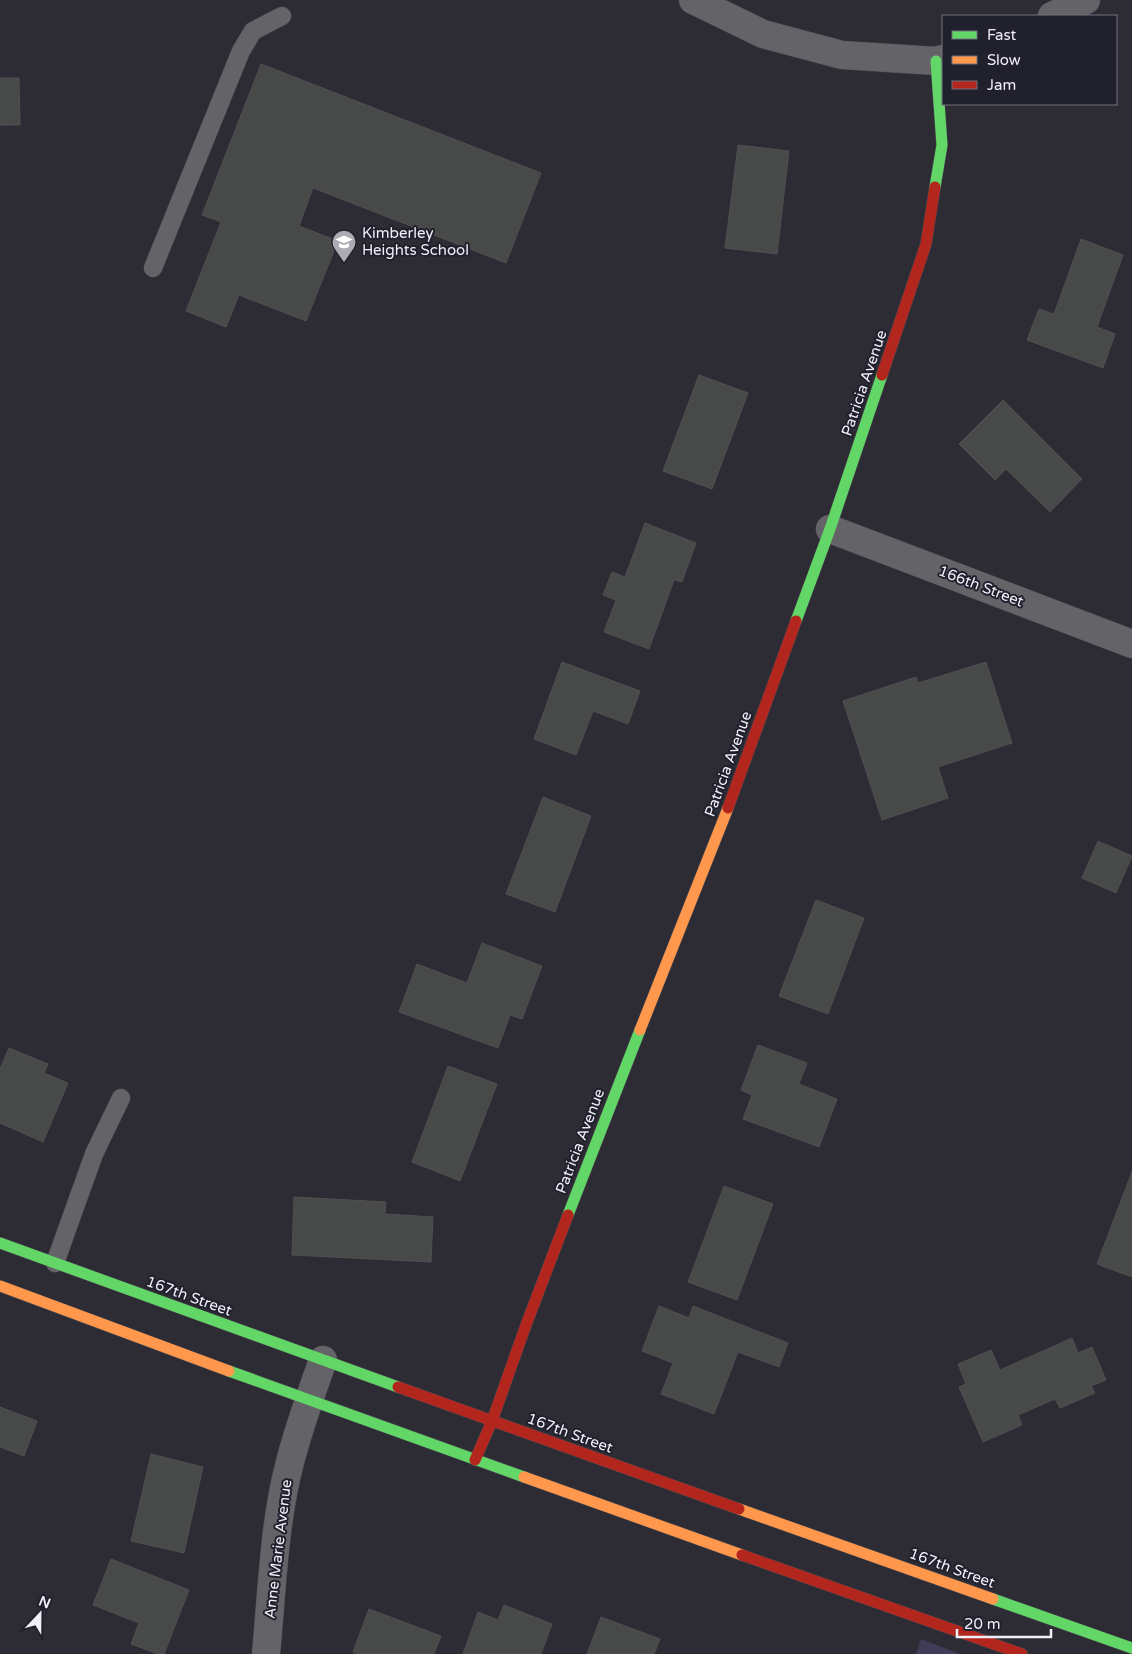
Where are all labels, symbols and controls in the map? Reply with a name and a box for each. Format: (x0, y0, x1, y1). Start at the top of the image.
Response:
legend (942, 15, 1117, 105)
text: Fast (987, 26, 1017, 44)
text: Slow (987, 51, 1021, 69)
text: Jam (987, 76, 1016, 94)
place label: Kimberley Heights School (362, 224, 469, 259)
school or university icon: Kimberley Heights School (331, 229, 357, 263)
street label: Patricia Avenue (837, 328, 891, 438)
street label: 166th Street (936, 561, 1026, 611)
street label: Patricia Avenue (701, 709, 755, 819)
street label: Patricia Avenue (552, 1086, 608, 1196)
street label: 167th Street (144, 1272, 235, 1320)
street label: 167th Street (525, 1409, 616, 1457)
street label: Anne Marie Avenue (261, 1478, 295, 1620)
street label: 167th Street (907, 1544, 998, 1592)
north arrow (15, 1589, 65, 1639)
text: N (36, 1592, 53, 1612)
scale bar (957, 1606, 1051, 1638)
text: 20 m (964, 1615, 1001, 1633)

